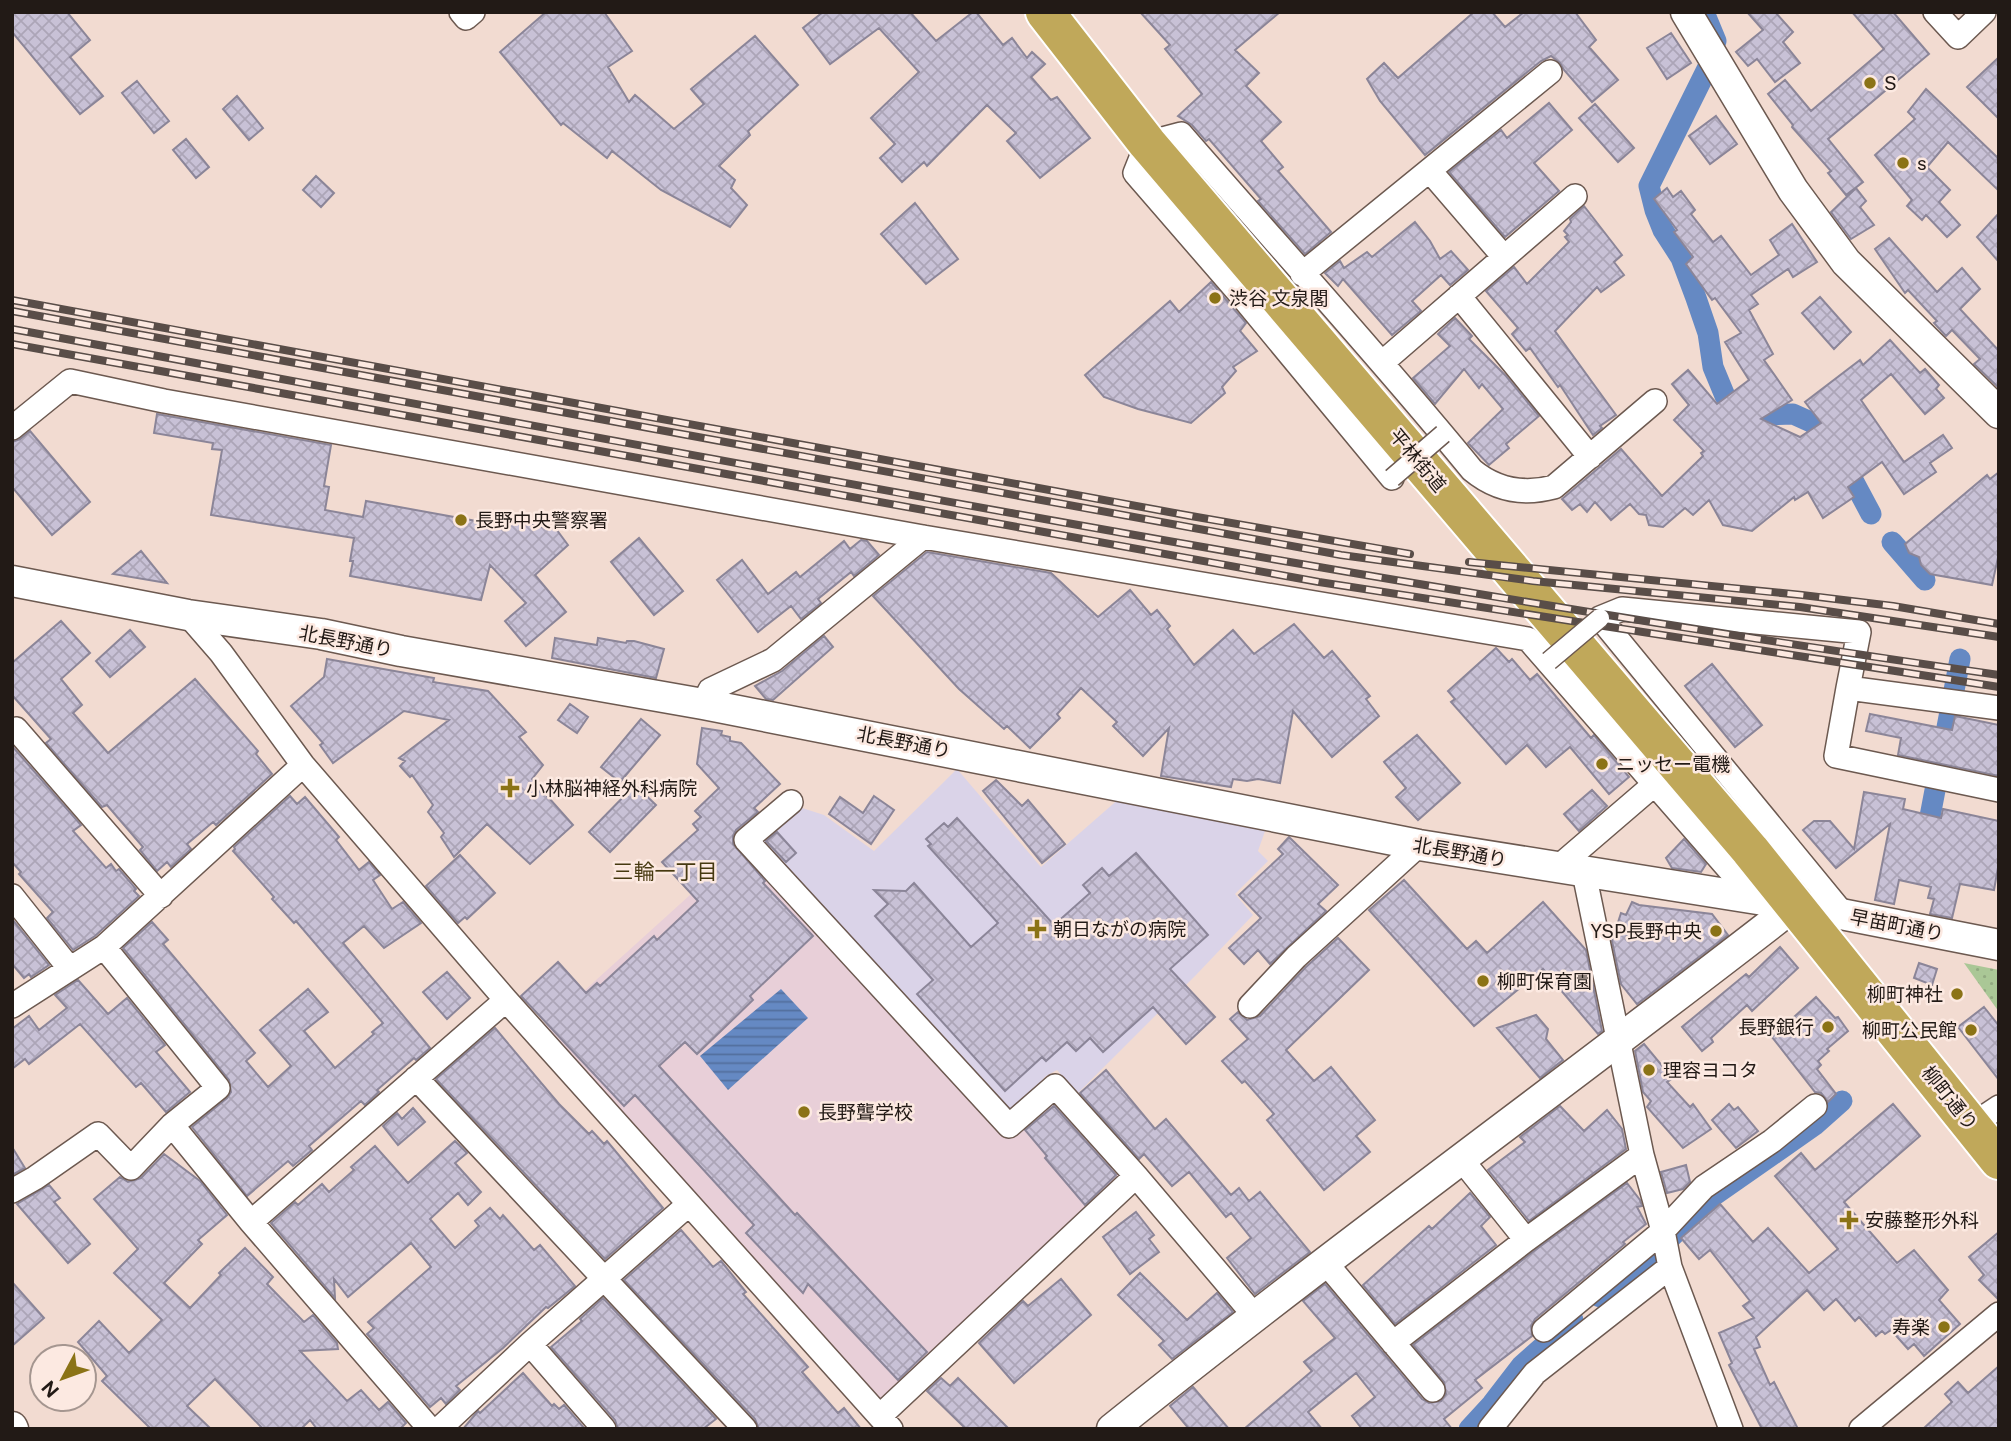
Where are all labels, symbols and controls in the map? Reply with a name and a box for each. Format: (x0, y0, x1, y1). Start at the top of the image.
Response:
place label: S (1884, 72, 1897, 94)
marker: S (1862, 75, 1878, 91)
place label: s (1917, 152, 1927, 174)
marker: s (1895, 155, 1911, 171)
place label: 渋谷 文泉閣 (1229, 287, 1329, 309)
marker: 渋谷 文泉閣 (1207, 290, 1223, 306)
street label: 平林街道 (1385, 424, 1451, 496)
place label: 長野中央警察署 (475, 509, 608, 531)
marker: 長野中央警察署 (453, 512, 469, 528)
street label: 北長野通り (297, 621, 395, 661)
street label: 北長野通り (855, 722, 953, 762)
place label: ニッセー電機 (1616, 753, 1730, 775)
marker: ニッセー電機 (1594, 756, 1610, 772)
place label: 小林脳神経外科病院 (526, 777, 697, 799)
marker: 小林脳神経外科病院 (500, 778, 520, 798)
street label: 北長野通り (1411, 833, 1509, 871)
district label: 三輪一丁目 (613, 859, 718, 884)
street label: 早苗町通り (1848, 905, 1946, 945)
place label: 朝日ながの病院 (1053, 918, 1186, 940)
marker: 朝日ながの病院 (1027, 919, 1047, 939)
place label: YSP長野中央 (1590, 920, 1702, 942)
marker: YSP長野中央 (1708, 923, 1724, 939)
place label: 柳町保育園 (1497, 970, 1592, 992)
marker: 柳町保育園 (1475, 973, 1491, 989)
place label: 柳町神社 (1867, 983, 1943, 1005)
marker: 柳町神社 (1949, 986, 1965, 1002)
place label: 長野銀行 (1738, 1016, 1814, 1038)
marker: 長野銀行 (1820, 1019, 1836, 1035)
place label: 柳町公民館 (1862, 1019, 1957, 1041)
marker: 柳町公民館 (1963, 1022, 1979, 1038)
place label: 理容ヨコタ (1663, 1059, 1758, 1081)
marker: 理容ヨコタ (1641, 1062, 1657, 1078)
street label: 柳町通り (1918, 1062, 1982, 1134)
place label: 長野聾学校 (818, 1101, 913, 1123)
marker: 長野聾学校 (796, 1104, 812, 1120)
place label: 安藤整形外科 (1865, 1209, 1979, 1231)
marker: 安藤整形外科 (1839, 1210, 1859, 1230)
place label: 寿楽 (1892, 1316, 1930, 1338)
marker: 寿楽 (1936, 1319, 1952, 1335)
north arrow (28, 1343, 98, 1413)
text: N (37, 1376, 63, 1402)

